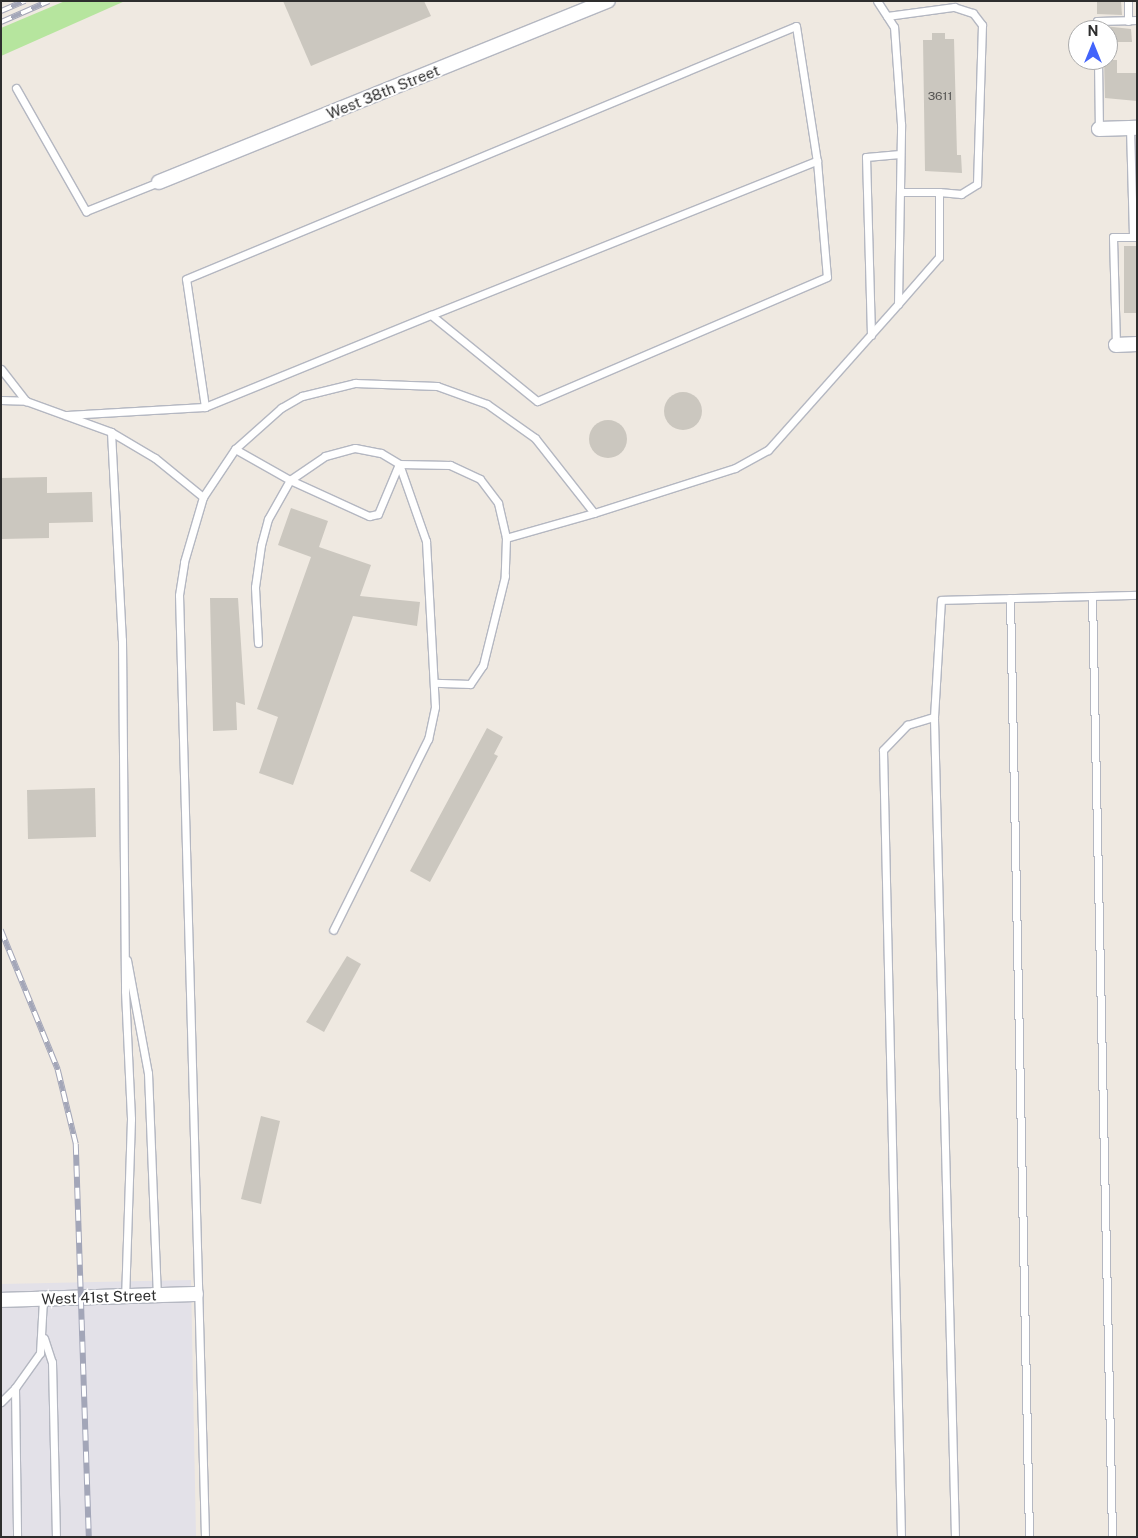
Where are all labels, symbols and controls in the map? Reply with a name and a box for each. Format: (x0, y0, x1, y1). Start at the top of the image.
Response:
north arrow (1068, 20, 1118, 70)
text: N (1088, 23, 1098, 39)
street label: West 38th Street (324, 61, 442, 123)
house number: 3611 (928, 90, 952, 104)
street label: West 41st Street (41, 1286, 157, 1308)

